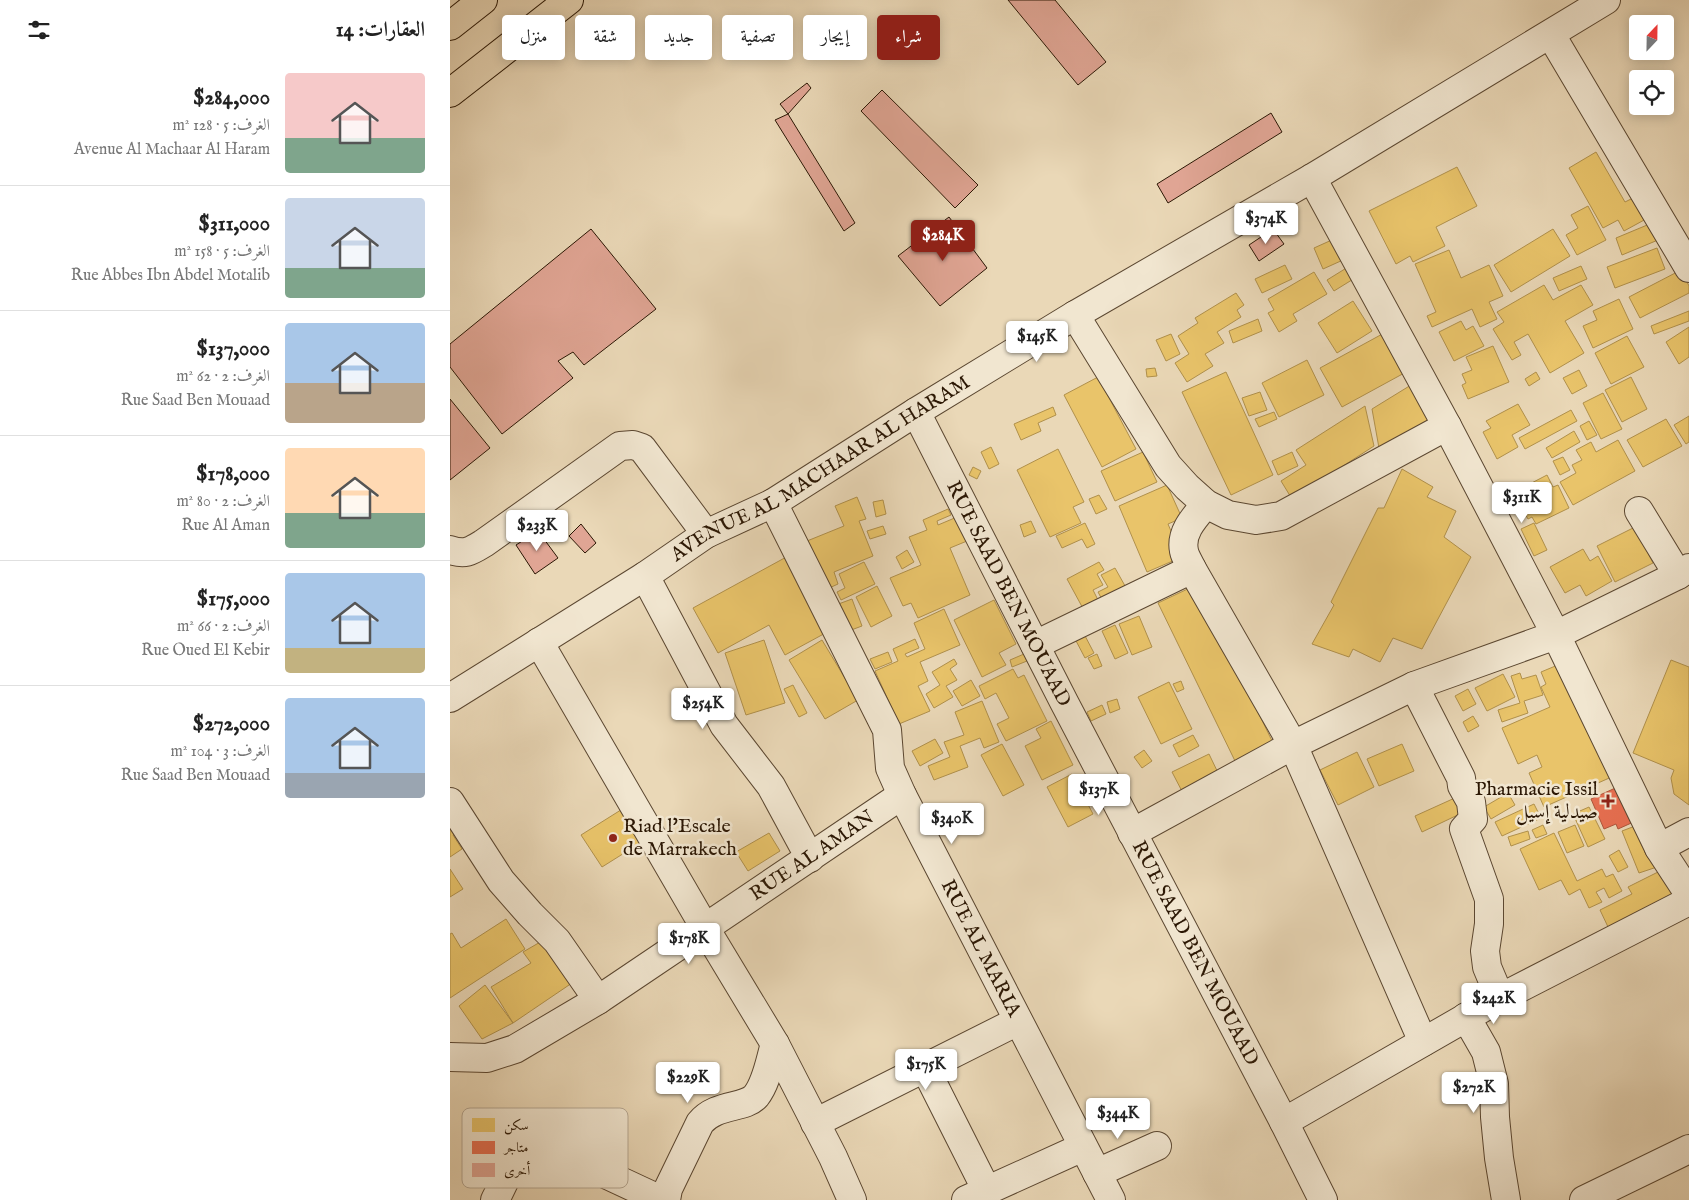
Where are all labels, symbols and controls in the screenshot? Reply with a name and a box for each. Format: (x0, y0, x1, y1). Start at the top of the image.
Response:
chip: منزل (502, 15, 565, 60)
chip: شقة (575, 15, 635, 60)
chip: جديد (645, 15, 712, 60)
chip: تصفية (722, 15, 793, 60)
chip: إيجار (803, 15, 867, 60)
chip: شراء (877, 15, 940, 60)
north arrow (1629, 15, 1674, 60)
map controls (1629, 15, 1674, 115)
icon: filters (25, 16, 53, 44)
text: العقارات: 14 (336, 17, 425, 44)
button: locate (1629, 70, 1674, 115)
text: $284,000 (193, 85, 270, 112)
icon: home (325, 93, 385, 153)
text: الغرف: 5 · 128 m² (173, 116, 270, 136)
text: Avenue Al Machaar Al Haram (74, 140, 270, 160)
pin: $374K (1231, 202, 1301, 245)
text: $374K (1245, 209, 1287, 229)
text: $311,000 (198, 211, 270, 238)
icon: home (325, 218, 385, 278)
pin: $284K (908, 220, 978, 262)
text: $284K (922, 226, 964, 246)
text: الغرف: 5 · 158 m² (174, 242, 270, 262)
text: Rue Abbes Ibn Abdel Motalib (71, 266, 270, 286)
pin: $145K (1002, 320, 1072, 363)
text: $145K (1017, 327, 1057, 347)
text: $137,000 (196, 336, 270, 363)
icon: home (325, 343, 385, 403)
text: الغرف: 2 · 62 m² (176, 367, 270, 387)
street label: AVENUE AL MACHAAR AL HARAM (665, 370, 975, 568)
text: Rue Saad Ben Mouaad (121, 391, 270, 411)
text: $178,000 (196, 461, 270, 488)
icon: home (325, 468, 385, 528)
street label: RUE SAAD BEN MOUAAD (941, 477, 1077, 711)
pin: $311K (1487, 482, 1557, 524)
text: $311K (1503, 488, 1541, 508)
text: الغرف: 2 · 80 m² (176, 492, 270, 512)
pin: $233K (502, 510, 572, 552)
text: Rue Al Aman (181, 516, 270, 536)
text: $233K (517, 516, 557, 536)
text: $175,000 (197, 586, 270, 613)
icon: home (325, 593, 385, 653)
text: الغرف: 2 · 66 m² (177, 617, 270, 637)
text: Rue Oued El Kebir (141, 641, 270, 661)
pin: $254K (668, 688, 738, 730)
text: $254K (682, 694, 724, 714)
text: $272,000 (193, 711, 270, 738)
icon: home (325, 718, 385, 778)
text: الغرف: 3 · 104 m² (171, 742, 270, 762)
text: Rue Saad Ben Mouaad (121, 766, 270, 786)
pin: $137K (1064, 774, 1134, 816)
place label: Pharmacie Issil صيدلية إسيل (1475, 777, 1599, 826)
text: $137K (1079, 780, 1119, 800)
marker: Pharmacie Issil صيدلية إسيل (1602, 795, 1614, 807)
pin: $340K (917, 802, 987, 845)
street label: RUE AL AMAN (745, 805, 879, 907)
text: $340K (931, 809, 973, 829)
place label: Riad l'Escale de Marrakech (623, 814, 737, 862)
marker: Riad l'Escale de Marrakech (607, 832, 619, 844)
street label: RUE SAAD BEN MOUAAD (1126, 836, 1265, 1070)
street label: RUE AL MARIA (935, 875, 1027, 1022)
pin: $178K (654, 922, 724, 965)
text: $178K (669, 929, 709, 949)
pin: $242K (1459, 982, 1529, 1025)
text: $242K (1472, 989, 1516, 1009)
pin: $175K (891, 1048, 961, 1091)
text: $175K (906, 1055, 946, 1075)
pin: $229K (653, 1062, 723, 1104)
text: $229K (667, 1068, 709, 1088)
pin: $272K (1439, 1072, 1509, 1114)
text: $272K (1453, 1078, 1495, 1098)
pin: $344K (1083, 1098, 1153, 1140)
text: $344K (1097, 1104, 1139, 1124)
legend (462, 1108, 628, 1188)
text: سكن (504, 1117, 529, 1135)
text: متاجر (502, 1139, 528, 1157)
text: أخرى (504, 1160, 531, 1180)

